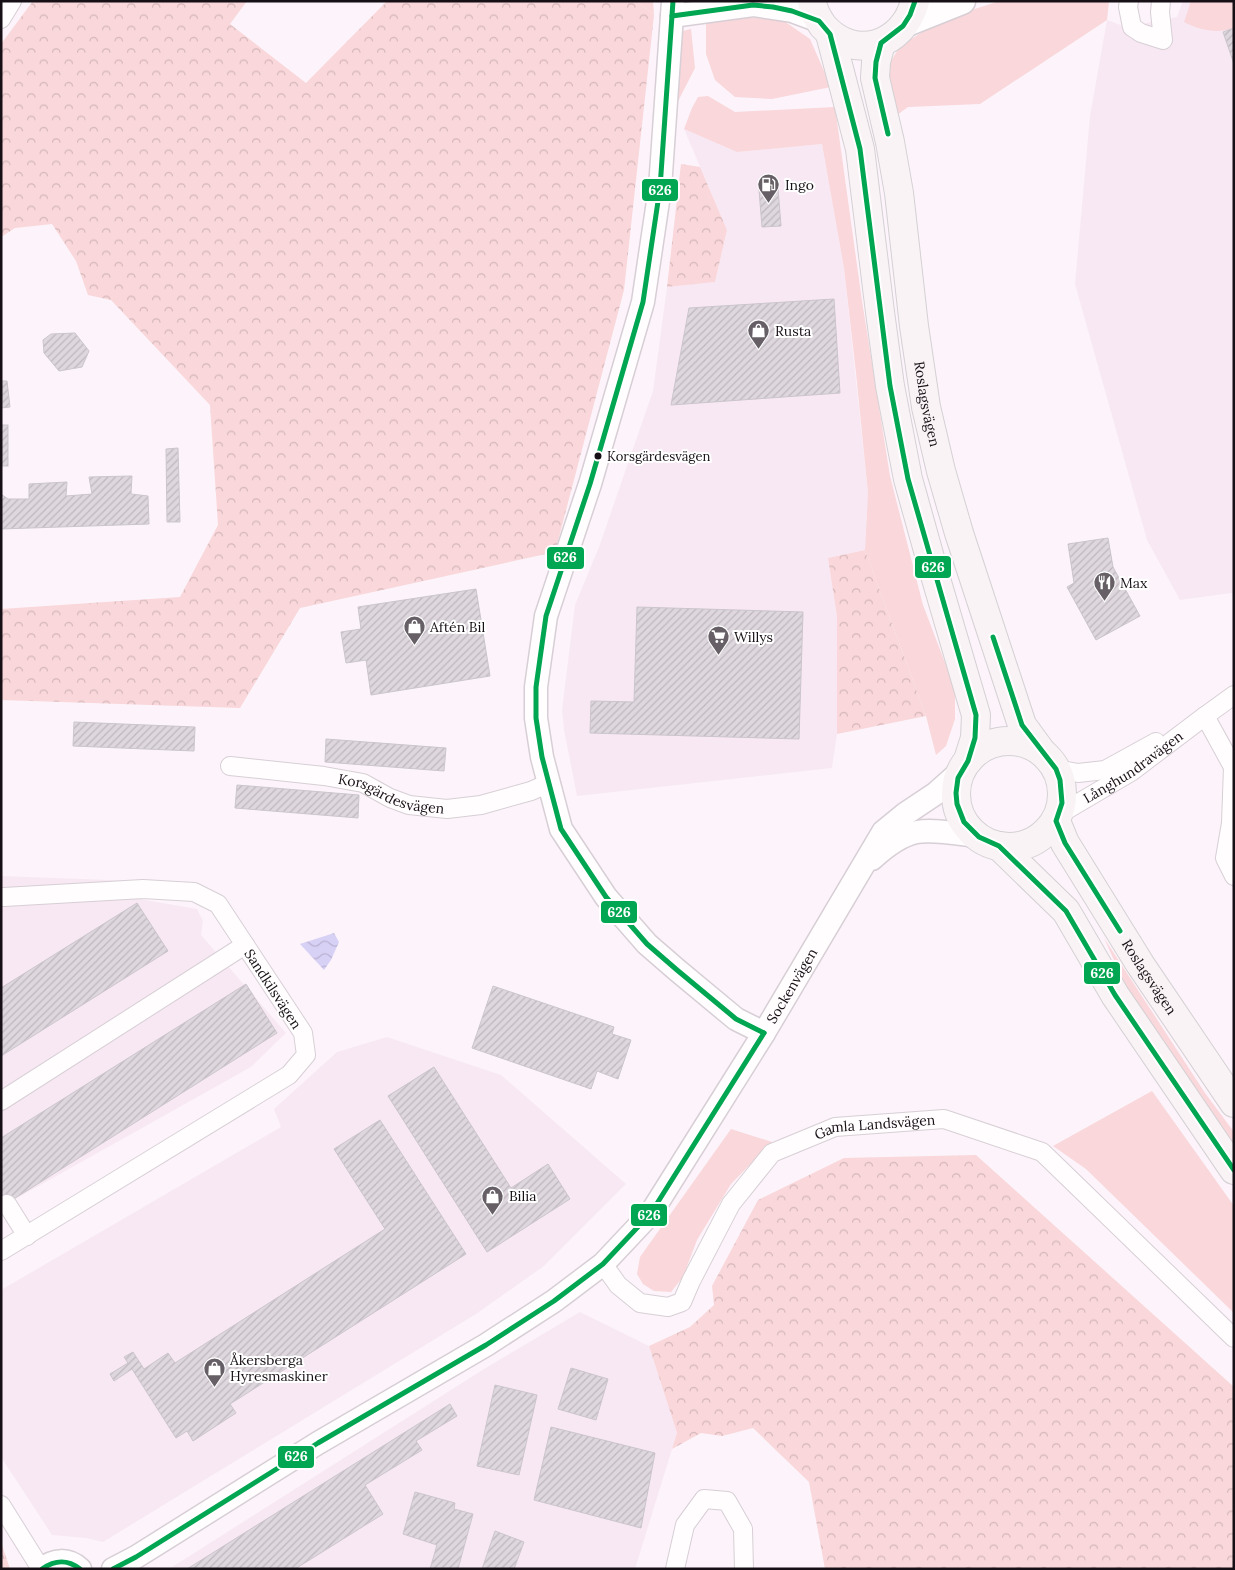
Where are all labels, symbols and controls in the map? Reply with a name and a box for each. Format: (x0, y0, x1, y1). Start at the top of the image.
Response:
fuel station icon: Ingo (757, 173, 781, 204)
place label: Ingo (785, 176, 814, 194)
line badge: 626 (641, 178, 679, 202)
text: 626 (648, 181, 672, 199)
shop icon: Rusta (747, 319, 771, 350)
place label: Rusta (775, 322, 811, 340)
street label: Roslagsvägen (910, 360, 944, 449)
place label: Korsgärdesvägen (607, 448, 711, 465)
marker: Korsgärdesvägen (593, 451, 603, 461)
line badge: 626 (546, 546, 585, 570)
text: 626 (553, 548, 577, 566)
line badge: 626 (914, 555, 952, 579)
text: 626 (921, 558, 945, 576)
restaurant icon: Max (1092, 571, 1116, 602)
place label: Max (1120, 574, 1148, 592)
shop icon: Aftén Bil (402, 615, 426, 646)
place label: Aftén Bil (429, 618, 485, 636)
supermarket icon: Willys (706, 625, 730, 656)
place label: Willys (734, 628, 773, 646)
street label: Långhundravägen (1080, 727, 1187, 807)
street label: Korsgärdesvägen (337, 770, 446, 818)
line badge: 626 (600, 900, 638, 924)
text: 626 (607, 903, 631, 921)
street label: Roslagsvägen (1118, 936, 1181, 1018)
street label: Sockenvägen (763, 944, 822, 1027)
street label: Sandkilsvägen (240, 946, 306, 1033)
line badge: 626 (1083, 961, 1121, 985)
text: 626 (1090, 964, 1114, 982)
street label: Gamla Landsvägen (812, 1111, 936, 1144)
shop icon: Bilia (481, 1184, 505, 1215)
place label: Bilia (509, 1187, 537, 1205)
line badge: 626 (630, 1203, 668, 1227)
text: 626 (637, 1206, 661, 1224)
place label: Åkersberga Hyresmaskiner (229, 1351, 328, 1385)
shop icon: Åkersberga Hyresmaskiner (202, 1356, 226, 1387)
line badge: 626 (277, 1445, 315, 1469)
text: 626 (284, 1447, 308, 1465)

